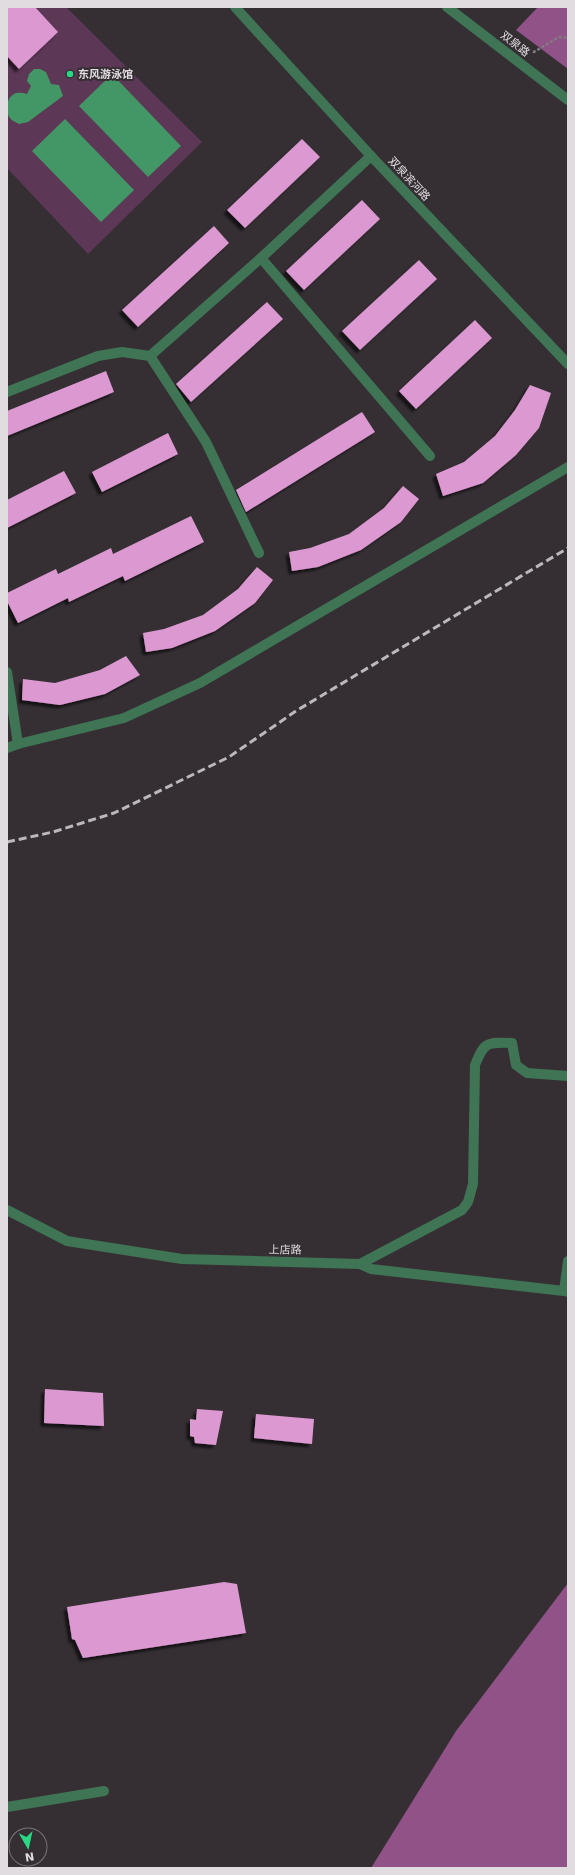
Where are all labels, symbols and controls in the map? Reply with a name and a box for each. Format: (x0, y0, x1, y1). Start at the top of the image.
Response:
street label: 双泉路 (498, 29, 532, 59)
place label: 东风游泳馆 (78, 68, 133, 81)
marker: 东风游泳馆 (65, 69, 75, 79)
street label: 双泉滨河路 (385, 154, 433, 204)
street label: 上店路 (268, 1243, 302, 1257)
north arrow (8, 1827, 48, 1867)
text: N (24, 1849, 35, 1864)

